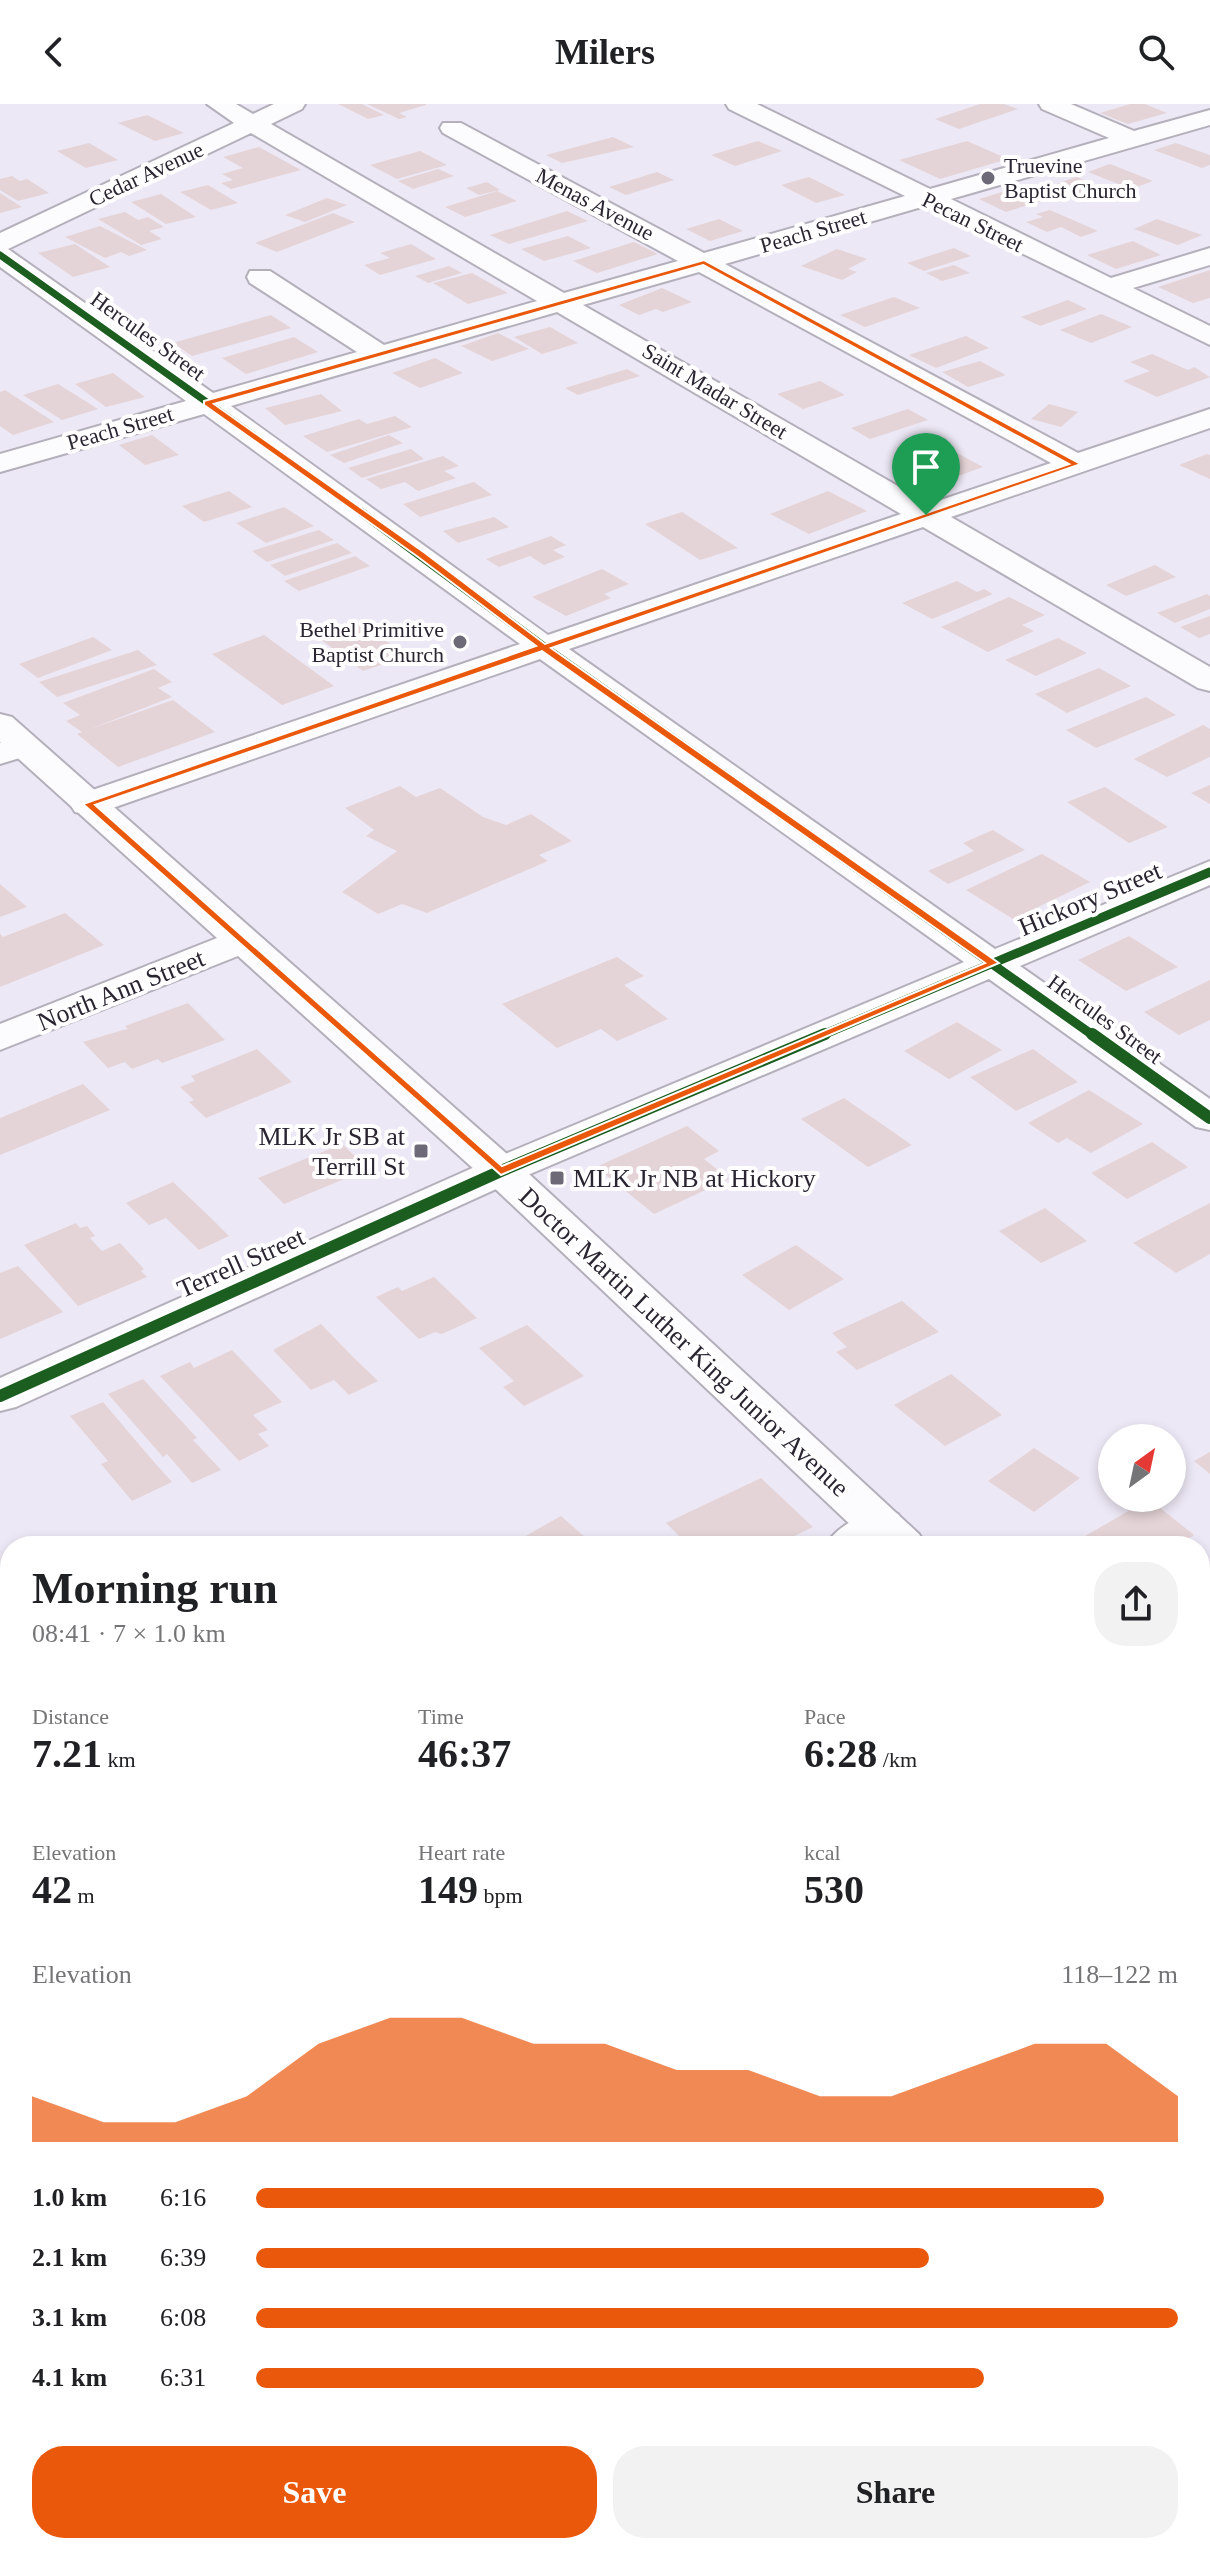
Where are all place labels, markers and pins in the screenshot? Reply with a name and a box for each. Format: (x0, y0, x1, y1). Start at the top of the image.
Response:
place label: Truevine Baptist Church (1004, 153, 1137, 203)
marker: Truevine Baptist Church (979, 169, 997, 187)
pin (892, 433, 960, 515)
place label: Bethel Primitive Baptist Church (299, 617, 444, 667)
marker: Bethel Primitive Baptist Church (451, 633, 469, 651)
place label: MLK Jr SB at Terrill St (258, 1122, 406, 1181)
marker: MLK Jr SB at Terrill St (412, 1142, 430, 1160)
place label: MLK Jr NB at Hickory (573, 1164, 816, 1193)
marker: MLK Jr NB at Hickory (548, 1169, 566, 1187)

